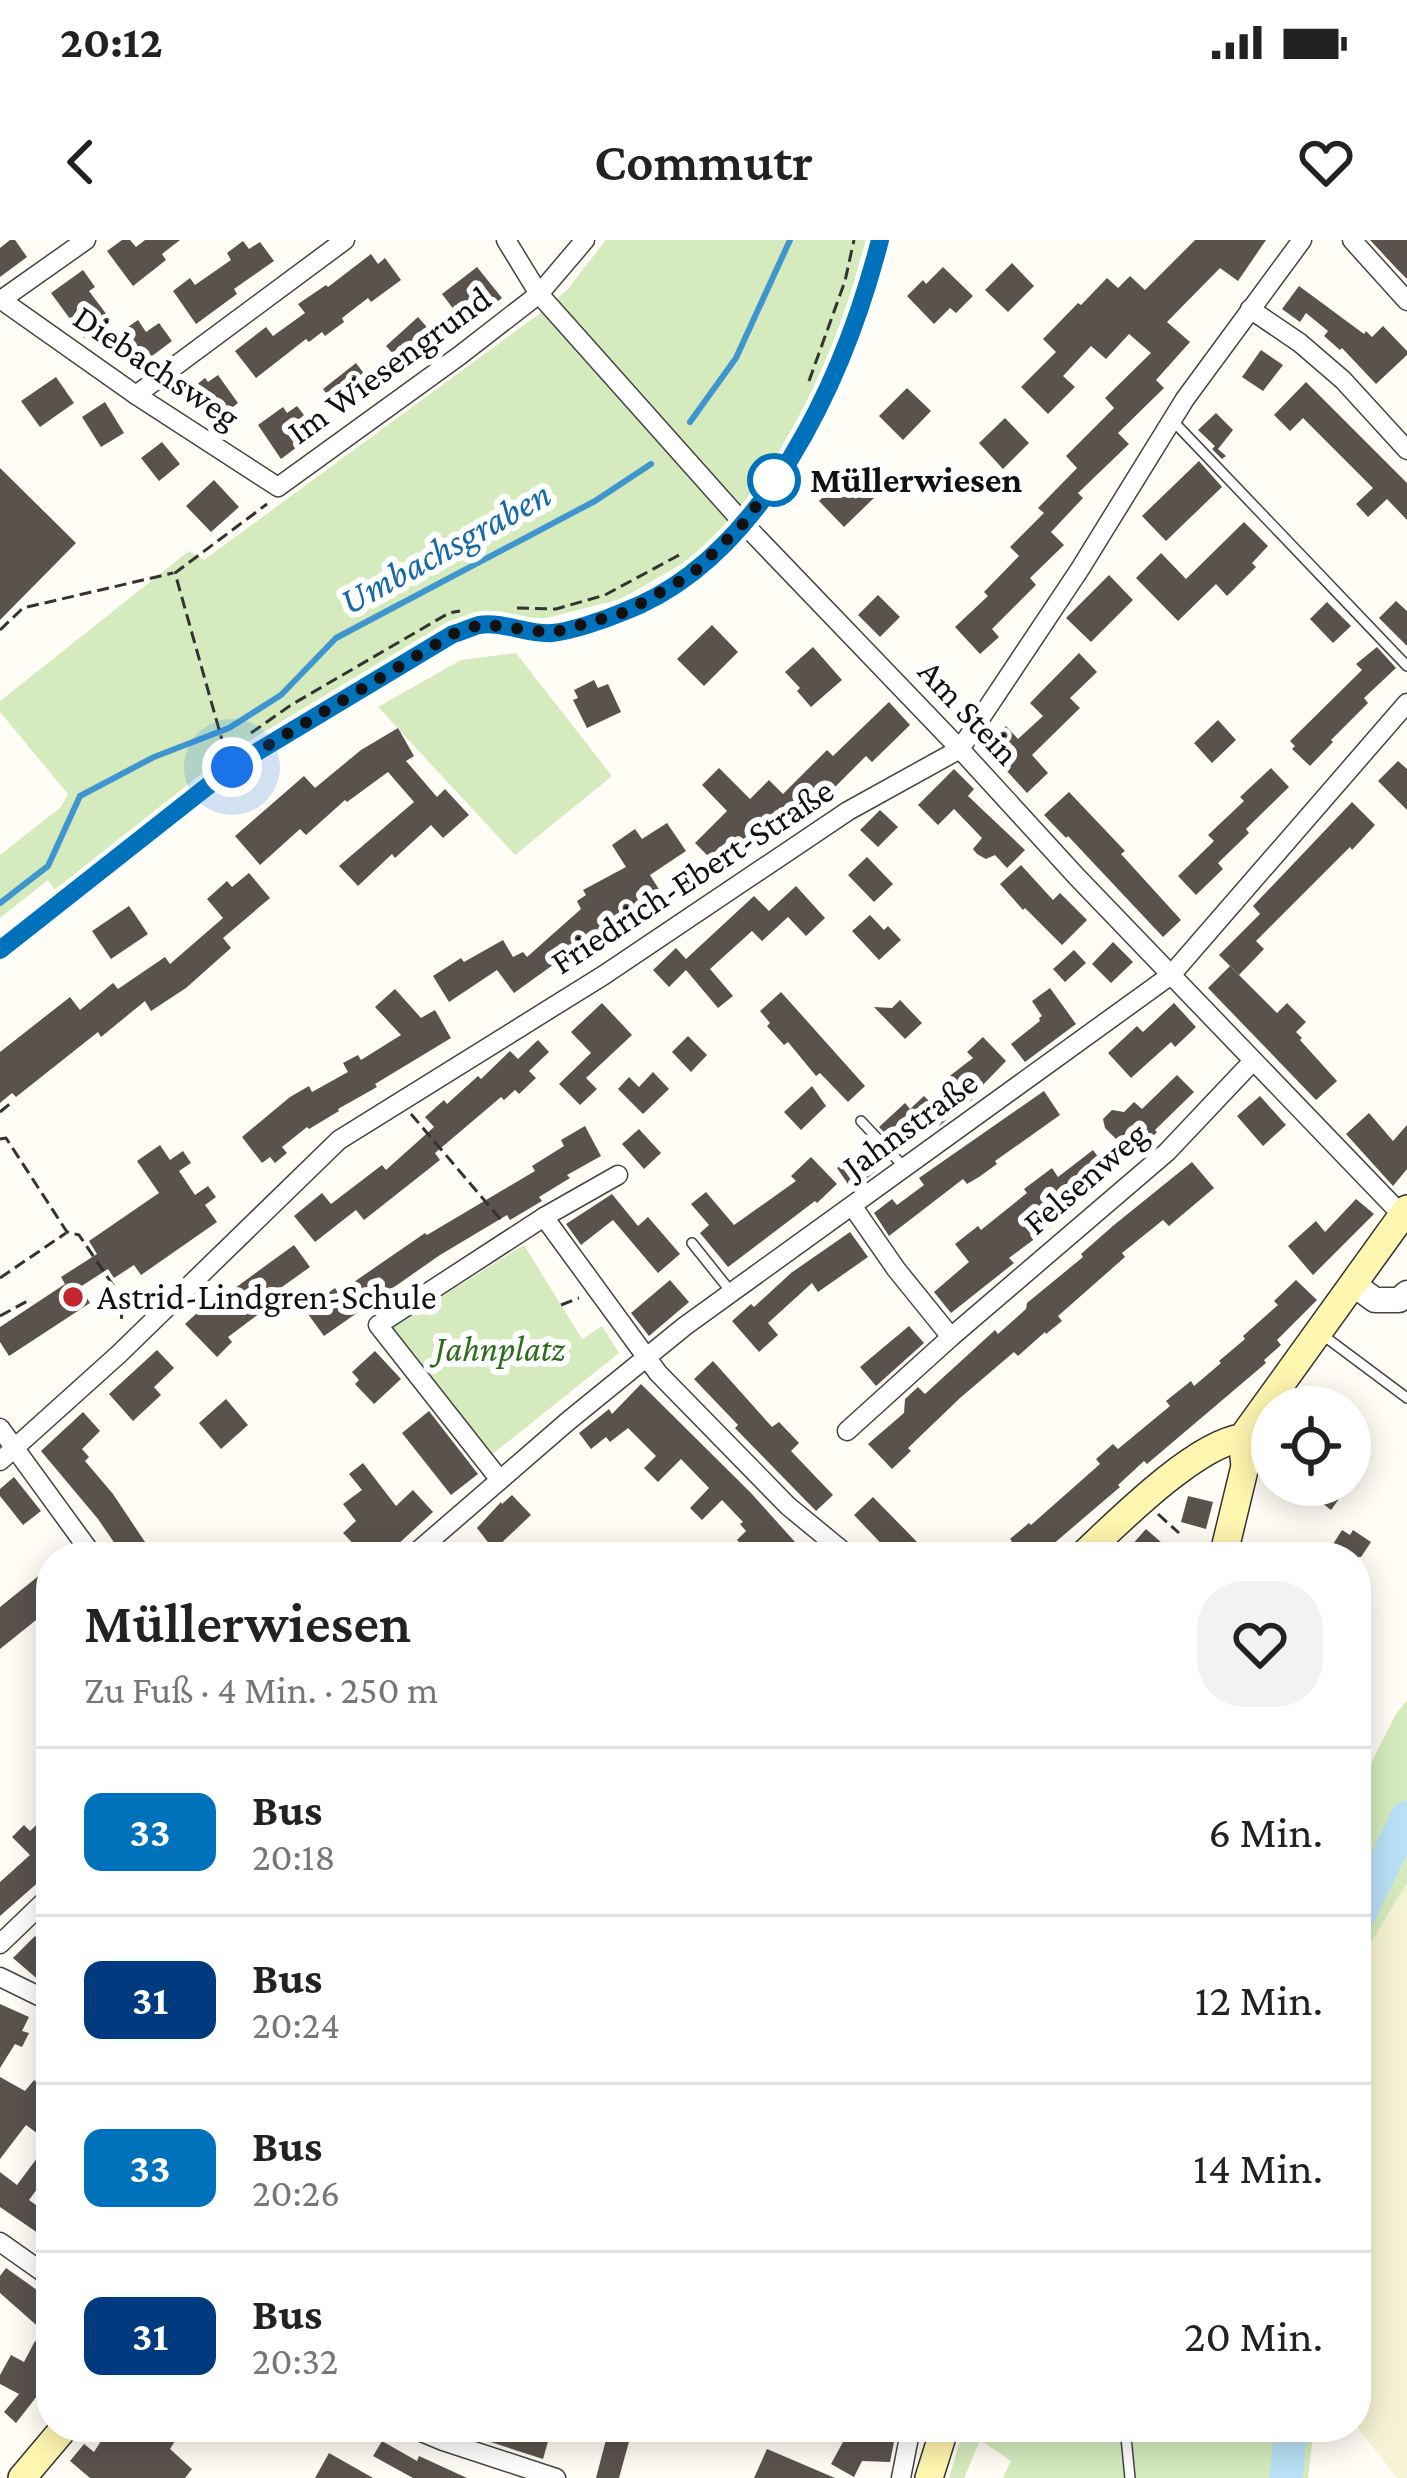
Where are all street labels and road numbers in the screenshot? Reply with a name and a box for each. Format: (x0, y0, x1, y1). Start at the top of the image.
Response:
street label: Im Wiesengrund (280, 278, 498, 452)
street label: Diebachsweg (66, 297, 248, 437)
street label: Am Stein (910, 651, 1028, 773)
street label: Friedrich-Ebert-Straße (543, 770, 841, 982)
street label: Jahnstraße (832, 1062, 985, 1188)
street label: Felsenweg (1015, 1113, 1155, 1243)

